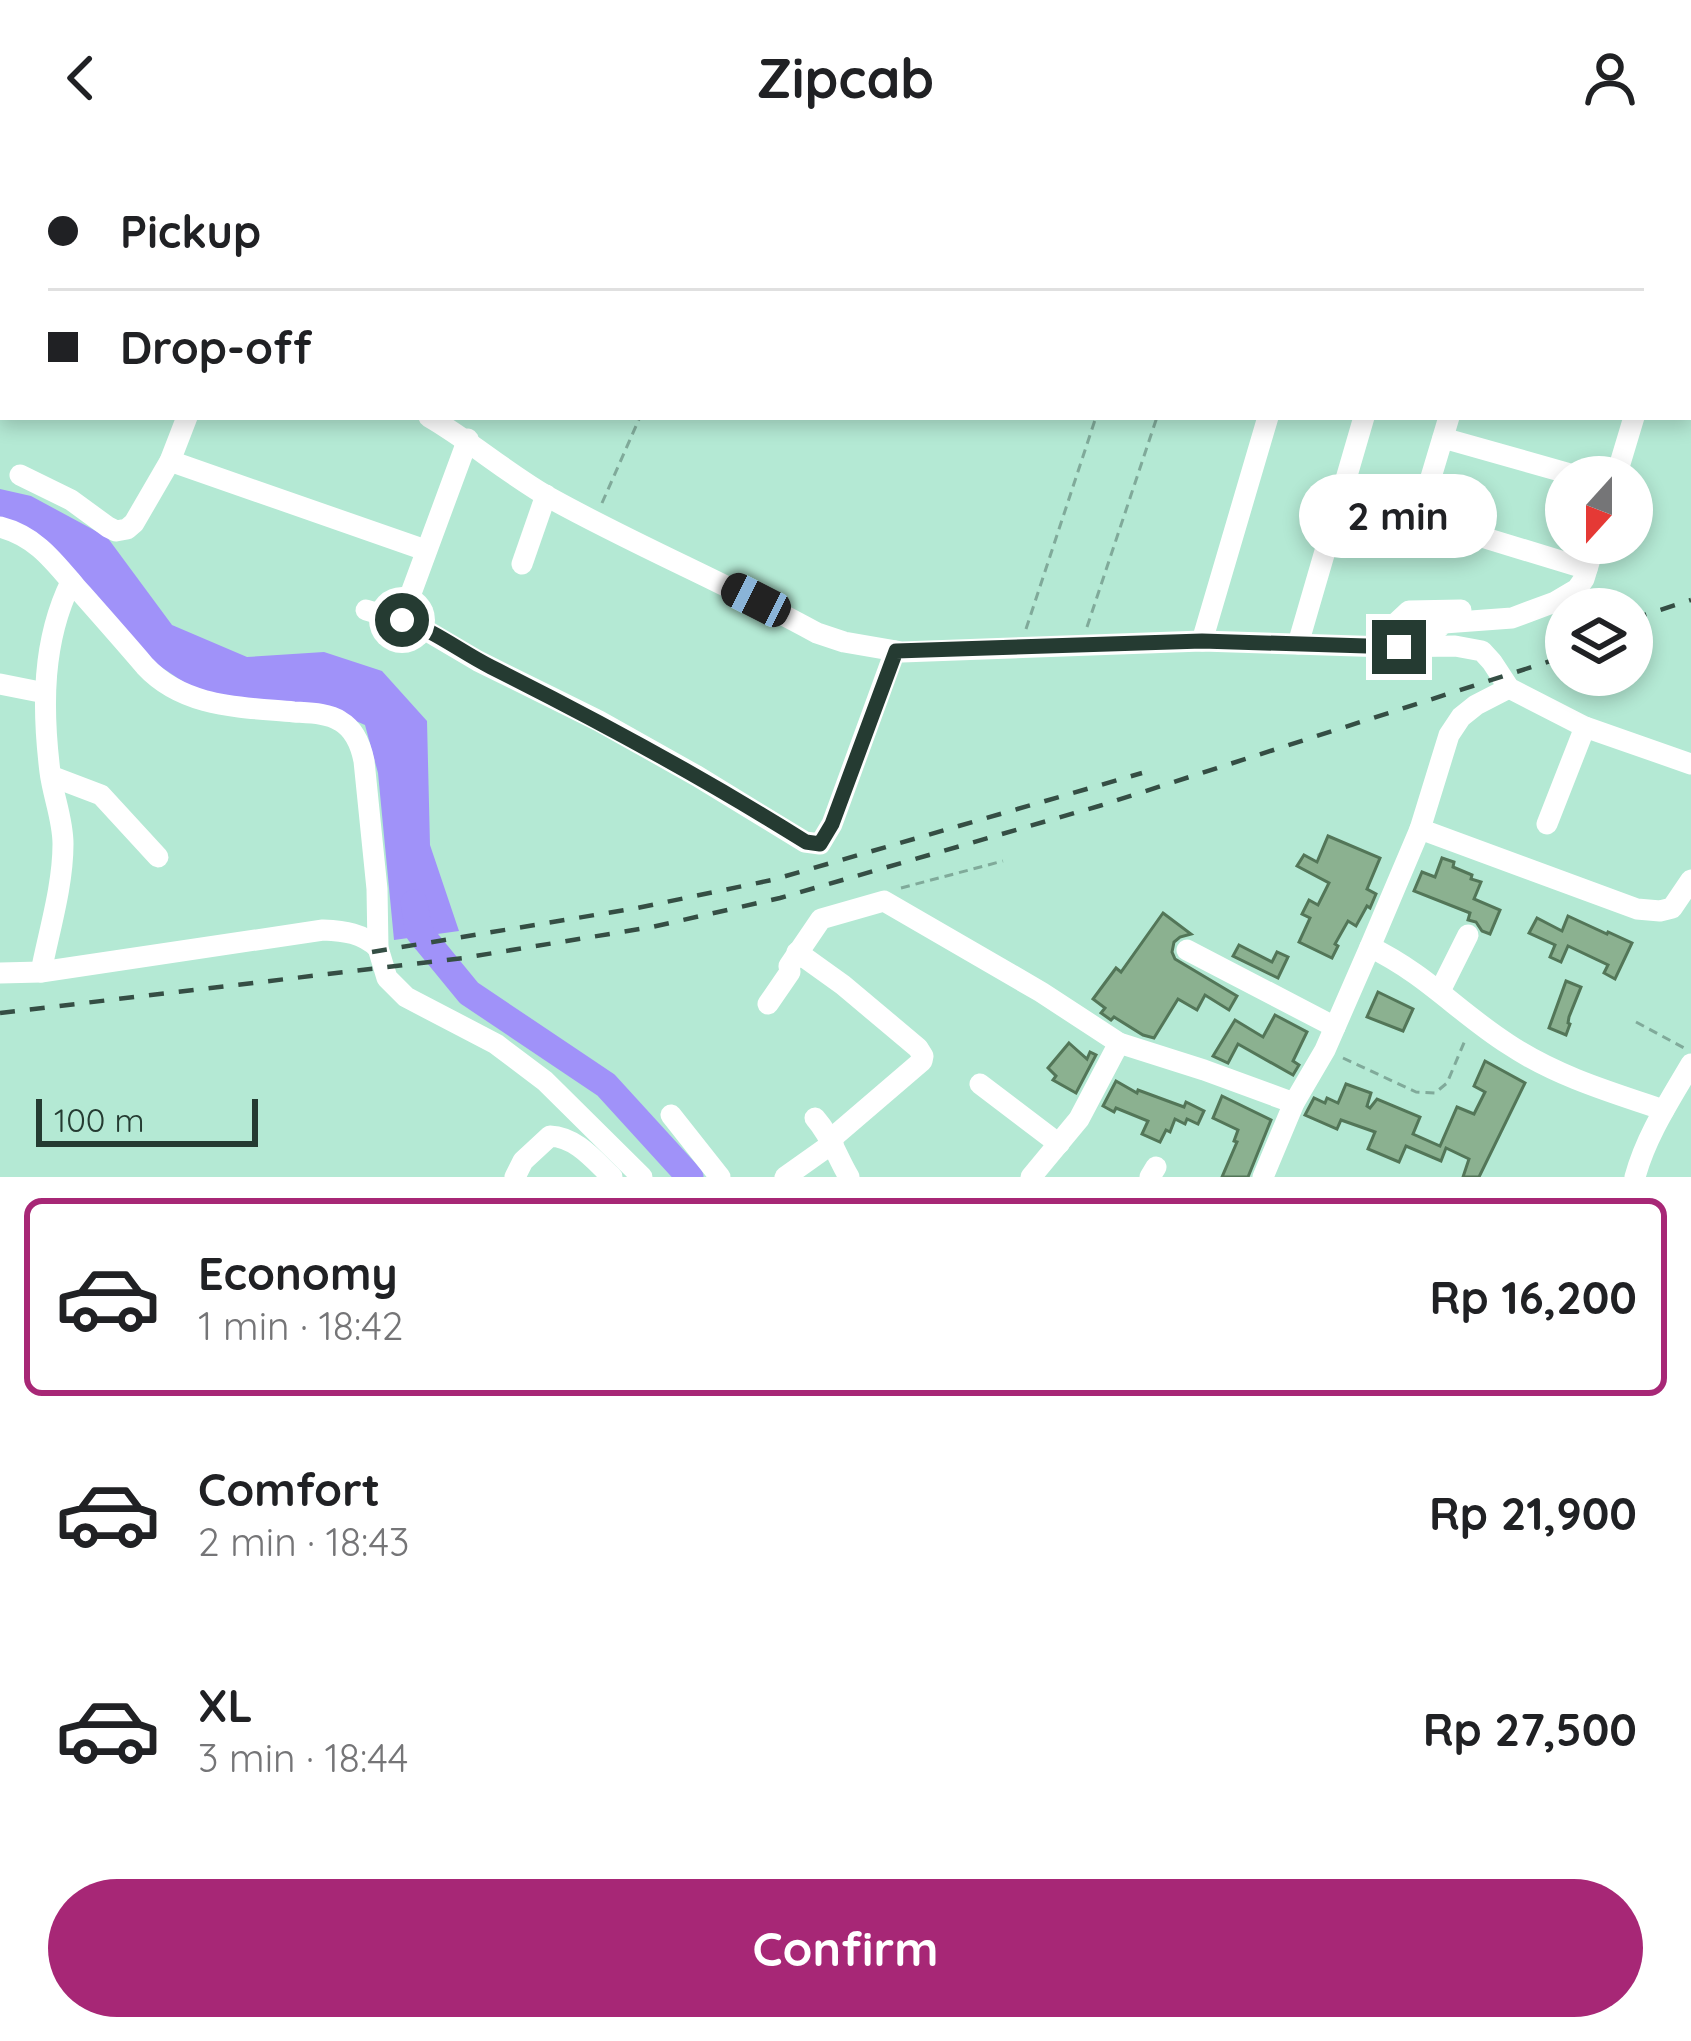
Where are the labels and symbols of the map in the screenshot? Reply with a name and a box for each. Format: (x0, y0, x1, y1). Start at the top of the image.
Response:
north arrow (1545, 456, 1653, 564)
callout: 2 min (1300, 473, 1498, 557)
car (716, 568, 796, 632)
route start (375, 593, 429, 647)
route end (1372, 620, 1426, 674)
scale bar (36, 1093, 258, 1146)

